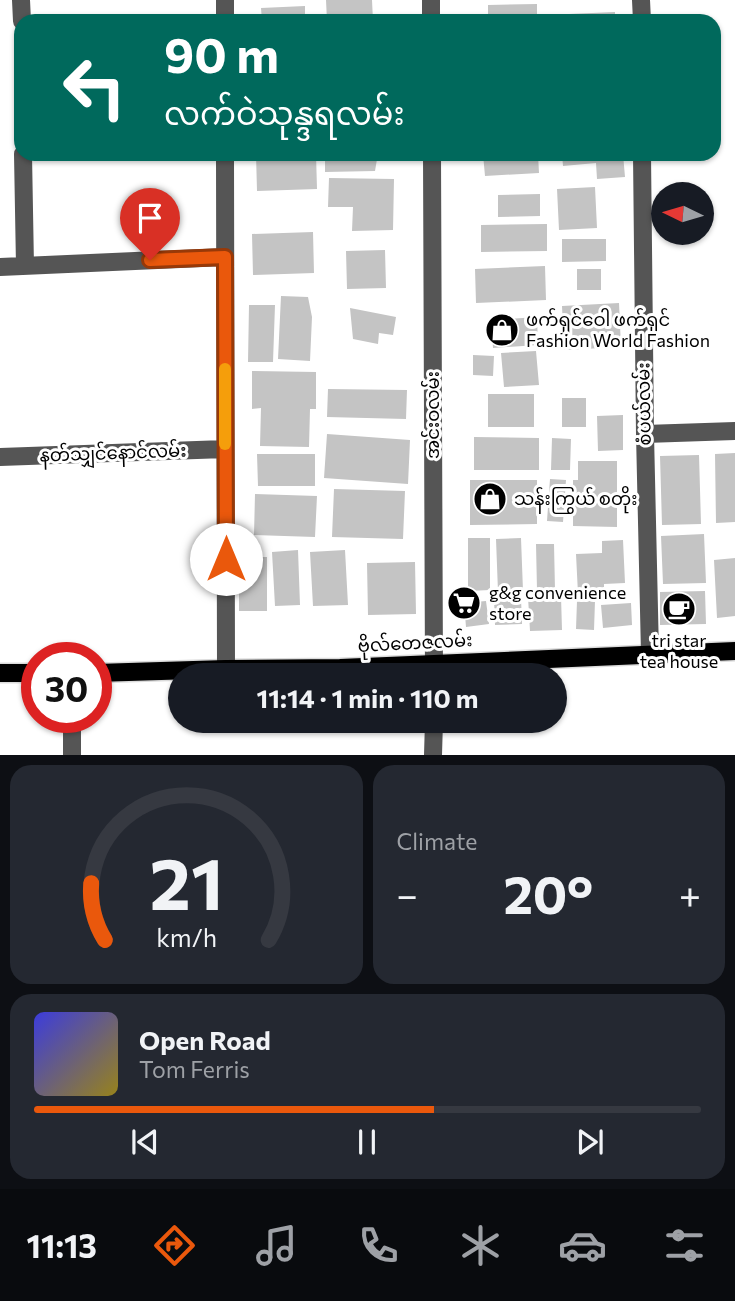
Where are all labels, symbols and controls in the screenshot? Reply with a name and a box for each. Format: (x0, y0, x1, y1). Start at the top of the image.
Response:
text: 90 m (164, 23, 279, 83)
icon: left (49, 42, 140, 133)
text: လက်ဝဲသုန္ဒရလမ်း (164, 92, 405, 132)
north arrow (651, 182, 714, 245)
map controls (651, 182, 714, 245)
pin (120, 188, 180, 260)
icon: arrive (131, 199, 169, 237)
place label: ဖက်ရှင်ဝေါ ဖက်ရှင် Fashion World Fashion (526, 307, 710, 351)
shop icon: ဖက်ရှင်ဝေါ ဖက်ရှင် Fashion World Fashion (483, 311, 521, 349)
street label: စံပယ်လမ်း (630, 362, 655, 446)
street label: အင်းဝလမ်း (420, 371, 443, 459)
street label: နတ်သျှင်နောင်လမ်း (39, 437, 187, 471)
shop icon: သန်းကြွယ် စတိုး (471, 480, 509, 518)
place label: သန်းကြွယ် စတိုး (514, 485, 637, 514)
position arrow (189, 522, 263, 596)
place label: g&g convenience store (489, 581, 626, 624)
supermarket icon: g&g convenience store (445, 584, 483, 622)
cafe icon: tri star tea house (660, 590, 698, 628)
street label: ဗိုလ်တေဇလမ်း (357, 626, 473, 661)
place label: tri star tea house (640, 629, 718, 672)
speed limit sign: 30 (21, 642, 112, 733)
text: 11:14 · 1 min · 110 m (257, 682, 478, 713)
text: Climate (397, 827, 478, 855)
text: 21 (149, 837, 223, 926)
text: 20° (503, 861, 593, 925)
text: − (397, 870, 418, 917)
text: + (679, 870, 701, 917)
text: km/h (156, 922, 217, 952)
text: Open Road (139, 1024, 271, 1055)
text: Tom Ferris (139, 1055, 250, 1083)
icon: previous (126, 1123, 164, 1161)
icon: pause (348, 1123, 386, 1161)
icon: next (571, 1123, 609, 1161)
icon: directions (150, 1221, 199, 1270)
icon: music (252, 1221, 301, 1270)
icon: phone (354, 1221, 403, 1270)
icon: climate (456, 1221, 505, 1270)
icon: car (558, 1221, 607, 1270)
icon: filters (660, 1221, 709, 1270)
text: 11:13 (26, 1225, 97, 1265)

